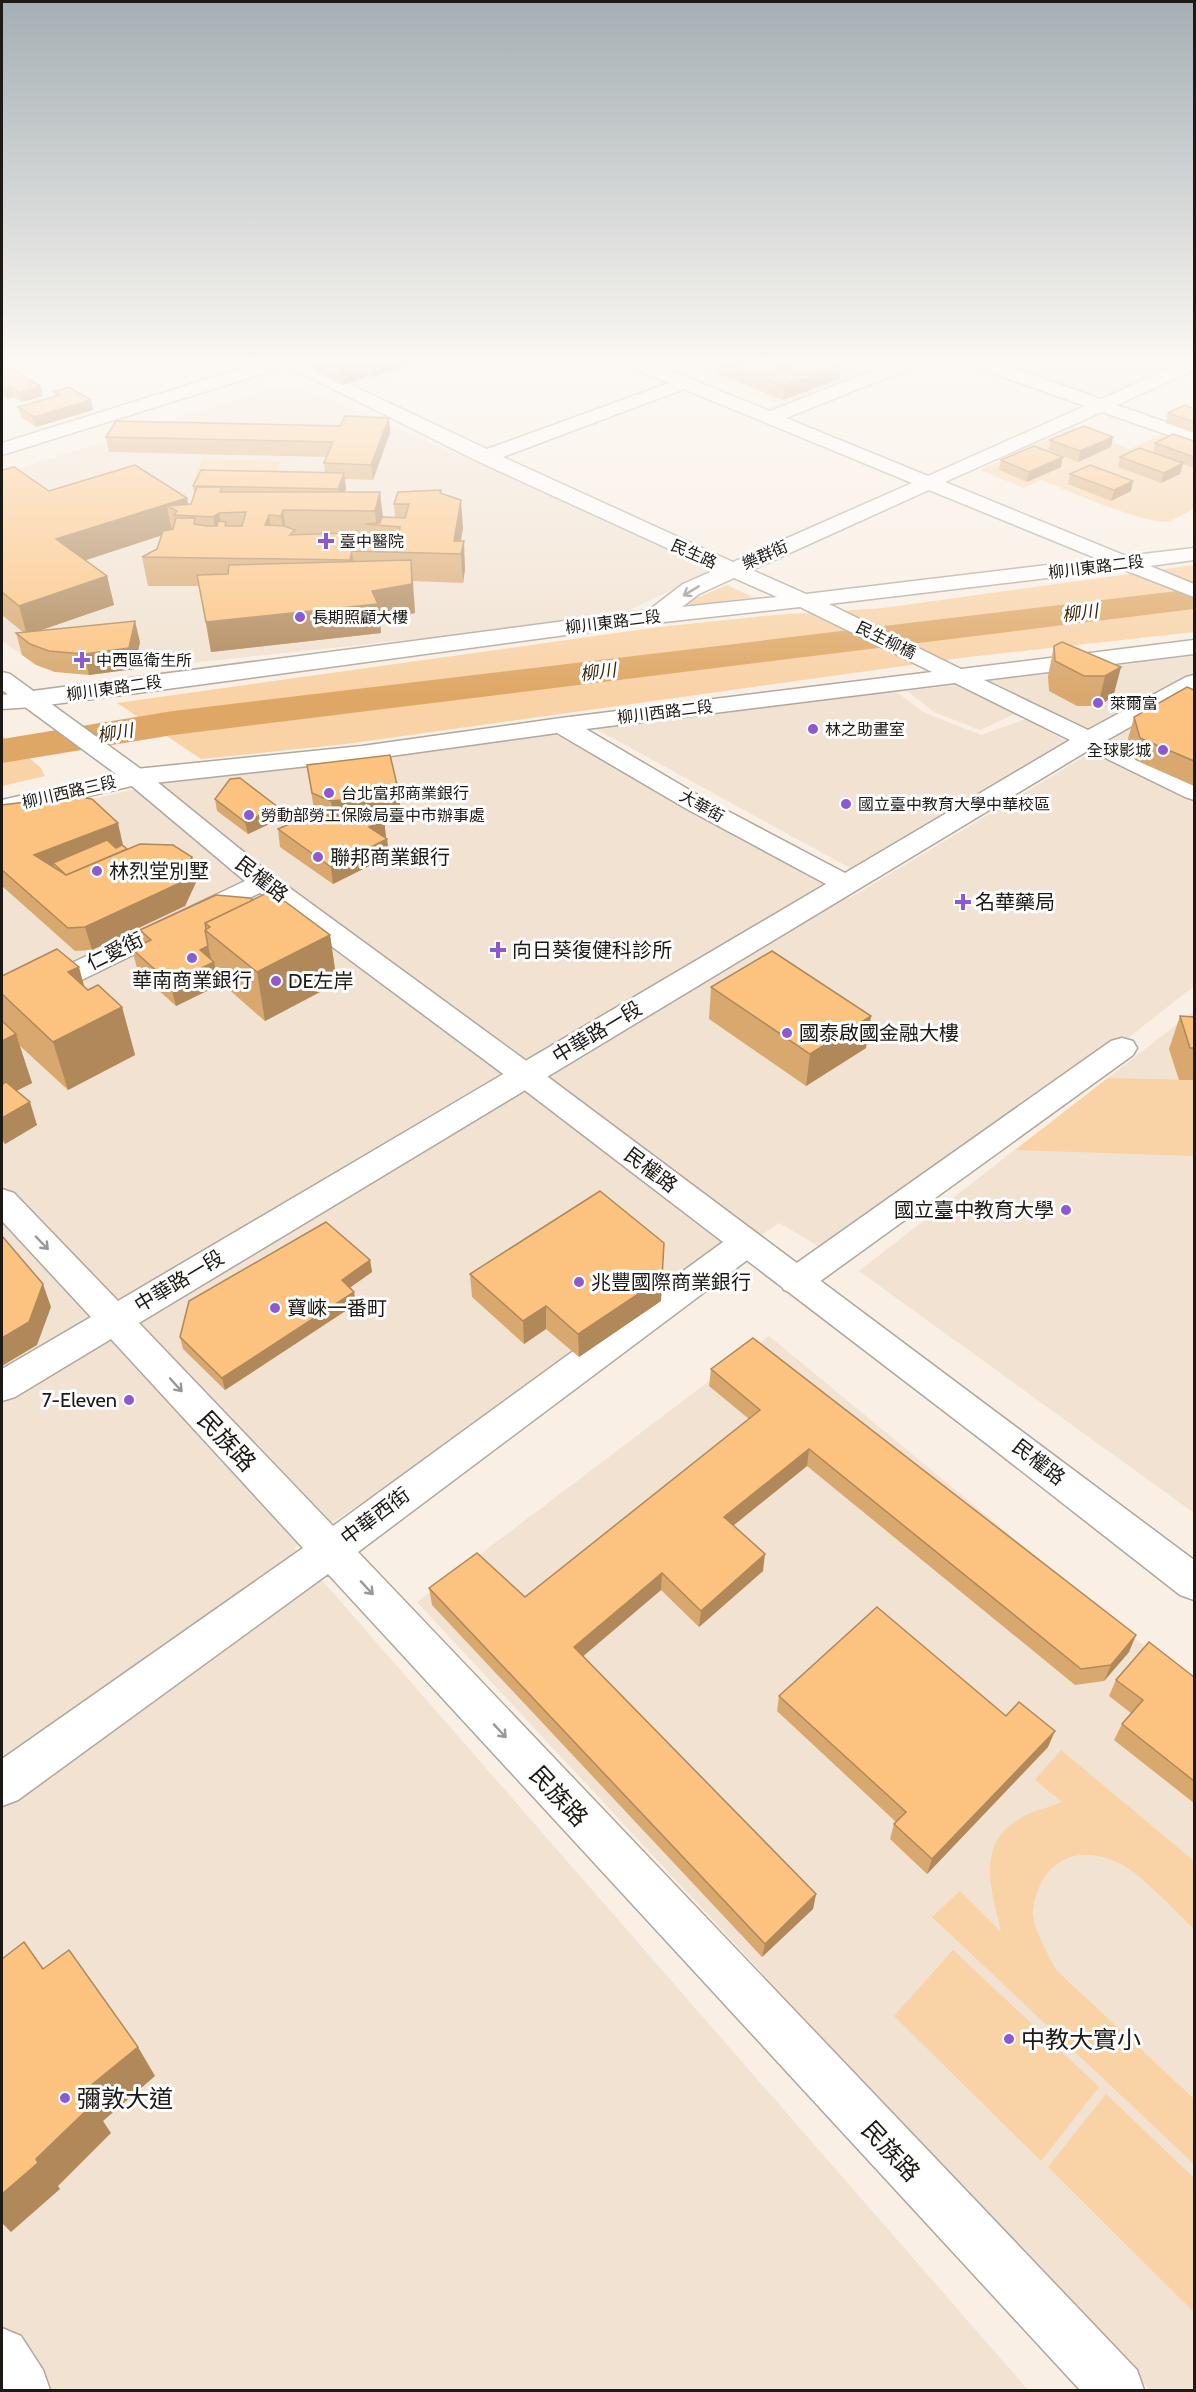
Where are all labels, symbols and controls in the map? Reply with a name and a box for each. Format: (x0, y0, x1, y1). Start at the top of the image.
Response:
marker: 臺中醫院 (317, 532, 335, 550)
place label: 臺中醫院 (340, 532, 404, 551)
street label: 民生路 (668, 536, 720, 572)
street label: 樂群街 (739, 537, 791, 573)
street label: 柳川東路二段 (1047, 552, 1145, 582)
one-way arrow (683, 585, 700, 597)
water label: 柳川 (1061, 600, 1101, 626)
street label: 柳川東路二段 (564, 607, 662, 637)
place label: 長期照顧大樓 (312, 608, 408, 627)
marker: 長期照顧大樓 (293, 610, 307, 624)
street label: 民生柳橋 (853, 617, 919, 663)
marker: 中西區衛生所 (73, 651, 91, 669)
place label: 中西區衛生所 (96, 651, 192, 670)
water label: 柳川 (579, 659, 619, 685)
street label: 柳川東路二段 (65, 672, 163, 704)
place label: 萊爾富 (1110, 694, 1158, 713)
marker: 萊爾富 (1091, 696, 1105, 710)
street label: 柳川西路二段 (616, 697, 714, 727)
water label: 柳川 (96, 719, 136, 747)
place label: 林之助畫室 (825, 720, 905, 739)
marker: 林之助畫室 (806, 722, 820, 736)
place label: 全球影城 (1087, 741, 1151, 760)
marker: 全球影城 (1156, 743, 1170, 757)
street label: 柳川西路三段 (20, 772, 118, 812)
place label: 台北富邦商業銀行 (341, 784, 469, 803)
marker: 台北富邦商業銀行 (322, 786, 336, 800)
street label: 大華街 (676, 786, 728, 826)
place label: 國立臺中教育大學中華校區 (858, 795, 1050, 814)
marker: 國立臺中教育大學中華校區 (839, 797, 853, 811)
place label: 勞動部勞工保險局臺中市辦事處 (261, 806, 485, 825)
marker: 勞動部勞工保險局臺中市辦事處 (242, 808, 256, 822)
place label: 聯邦商業銀行 (330, 845, 450, 869)
marker: 聯邦商業銀行 (311, 850, 325, 864)
street label: 民權路 (231, 851, 293, 907)
place label: 林烈堂別墅 (109, 859, 209, 883)
marker: 林烈堂別墅 (90, 864, 104, 878)
place label: 名華藥局 (975, 890, 1055, 914)
marker: 名華藥局 (956, 895, 970, 909)
street label: 仁愛街 (83, 927, 147, 975)
place label: 向日葵復健科診所 (512, 938, 672, 962)
marker: 向日葵復健科診所 (489, 941, 507, 959)
marker: 華南商業銀行 (185, 951, 199, 965)
place label: 華南商業銀行 (132, 968, 252, 992)
place label: DE左岸 (288, 969, 354, 993)
marker: DE左岸 (269, 974, 283, 988)
street label: 中華路一段 (548, 996, 646, 1068)
place label: 國泰啟國金融大樓 (799, 1021, 959, 1045)
marker: 國泰啟國金融大樓 (780, 1026, 794, 1040)
street label: 民權路 (620, 1142, 682, 1198)
place label: 國立臺中教育大學 (894, 1198, 1054, 1222)
marker: 國立臺中教育大學 (1059, 1203, 1073, 1217)
one-way arrow (35, 1236, 50, 1251)
street label: 中華路一段 (130, 1245, 228, 1317)
place label: 兆豐國際商業銀行 (591, 1270, 751, 1294)
marker: 兆豐國際商業銀行 (572, 1275, 586, 1289)
place label: 寶崍一番町 (287, 1296, 387, 1320)
marker: 寶崍一番町 (268, 1301, 282, 1315)
one-way arrow (169, 1377, 183, 1392)
place label: 7-Eleven (42, 1388, 117, 1412)
marker: 7-Eleven (122, 1393, 136, 1407)
street label: 民族路 (192, 1405, 262, 1477)
street label: 民權路 (1008, 1434, 1070, 1490)
street label: 中華西街 (336, 1482, 414, 1550)
one-way arrow (360, 1581, 374, 1596)
one-way arrow (493, 1724, 507, 1739)
street label: 民族路 (524, 1760, 594, 1832)
place label: 中教大實小 (1021, 2025, 1141, 2054)
marker: 中教大實小 (1002, 2032, 1016, 2046)
place label: 彌敦大道 (77, 2084, 173, 2113)
marker: 彌敦大道 (58, 2091, 72, 2105)
street label: 民族路 (856, 2115, 926, 2187)

